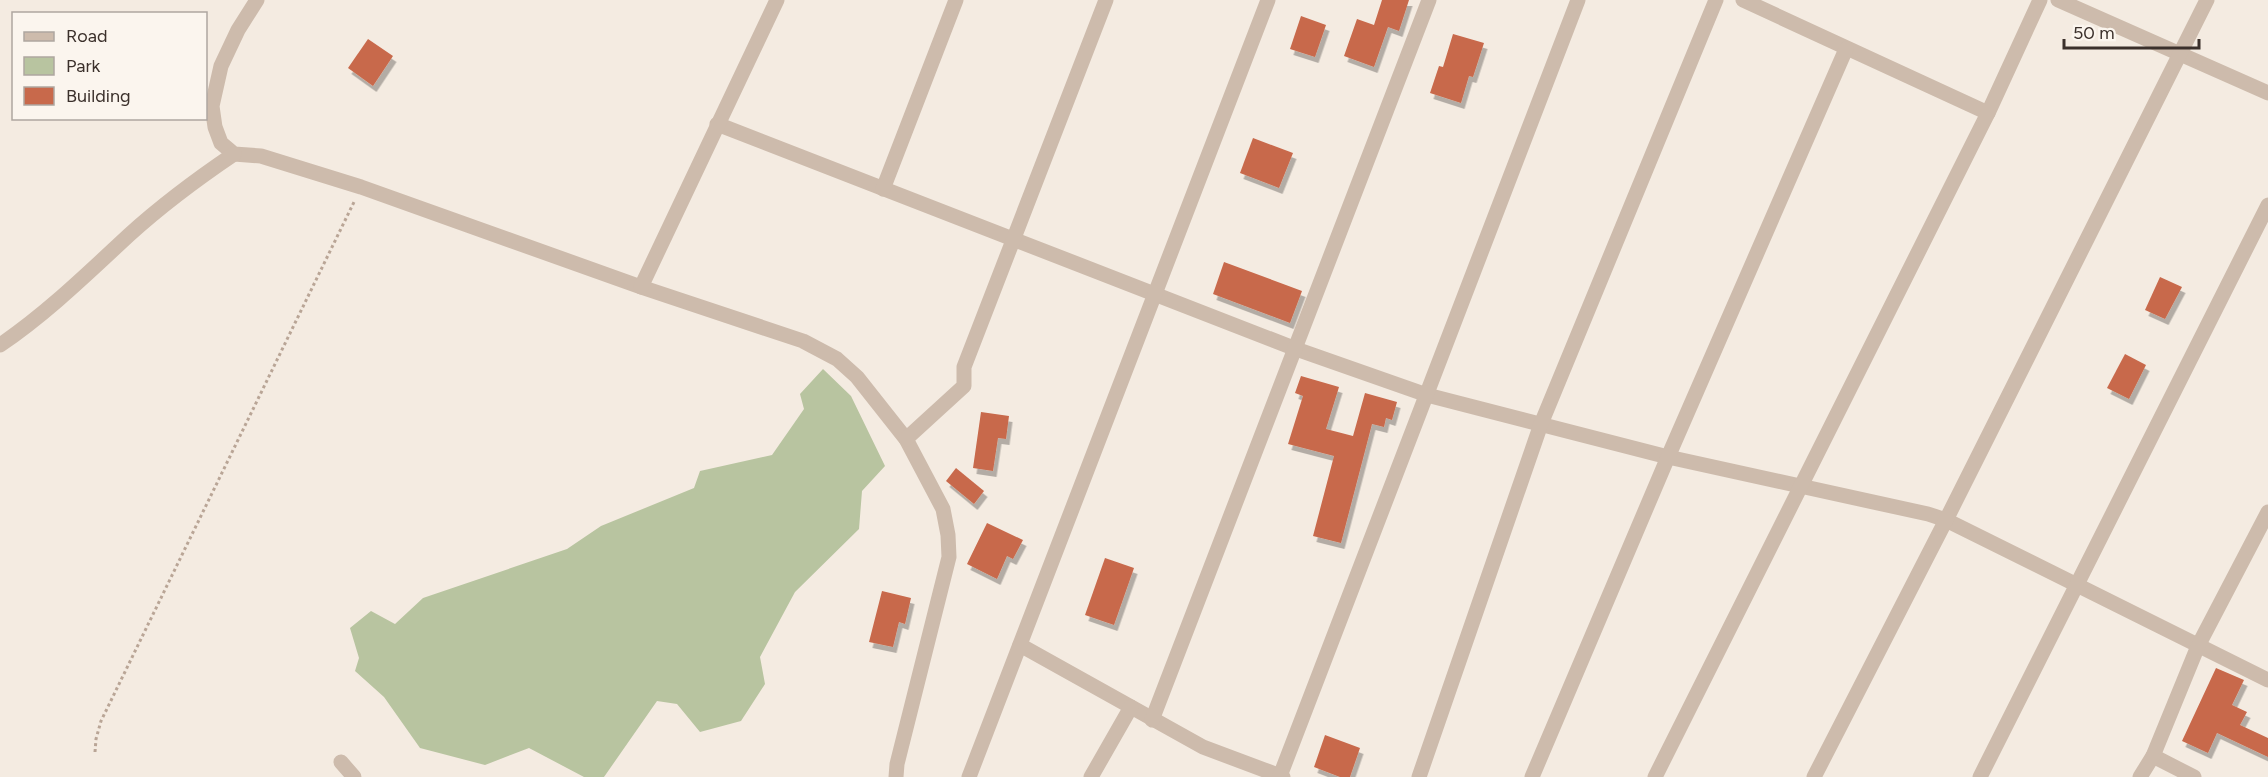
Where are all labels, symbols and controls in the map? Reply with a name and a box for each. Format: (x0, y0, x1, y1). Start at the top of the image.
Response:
legend (12, 12, 207, 120)
scale bar (2064, 12, 2199, 50)
text: 50 m (2073, 22, 2115, 44)
text: Road (66, 25, 107, 47)
text: Park (66, 55, 101, 77)
text: Building (66, 85, 131, 107)

